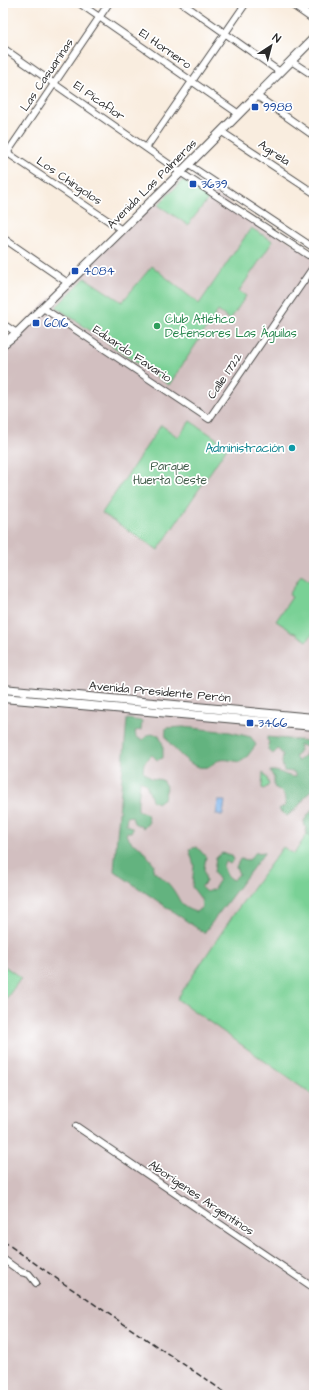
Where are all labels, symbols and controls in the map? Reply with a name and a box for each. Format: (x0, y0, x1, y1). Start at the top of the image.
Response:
street label: El Hornero (135, 25, 195, 73)
north arrow (251, 26, 291, 66)
text: N (269, 30, 284, 46)
street label: Las Casuarinas (16, 35, 78, 115)
street label: El Picaflor (70, 77, 128, 125)
place label: 9988 (263, 99, 292, 116)
marker: 9988 (250, 102, 260, 112)
street label: Avenida Las Palmeras (103, 135, 201, 233)
street label: Agrela (254, 136, 293, 171)
street label: Los Chingolos (32, 153, 105, 210)
place label: 3639 (201, 176, 228, 193)
marker: 3639 (188, 179, 198, 189)
place label: 4084 (83, 263, 115, 280)
marker: 4084 (70, 266, 80, 276)
place label: Club Atlético Defensores Las Águilas (165, 311, 297, 343)
place label: 6016 (44, 315, 69, 332)
marker: 6016 (31, 318, 41, 328)
street label: Eduardo Favario (89, 321, 175, 387)
marker: Club Atlético Defensores Las Águilas (152, 321, 162, 331)
street label: Calle 1722 (203, 349, 247, 402)
place label: Administración (205, 440, 284, 457)
marker: Administración (287, 443, 297, 453)
park label: Parque Huerta Oeste (133, 458, 208, 489)
street label: Avenida Presidente Perón (88, 677, 232, 707)
place label: 3466 (258, 715, 288, 732)
marker: 3466 (245, 718, 255, 728)
street label: Aborígenes Argentinos (144, 1156, 257, 1241)

